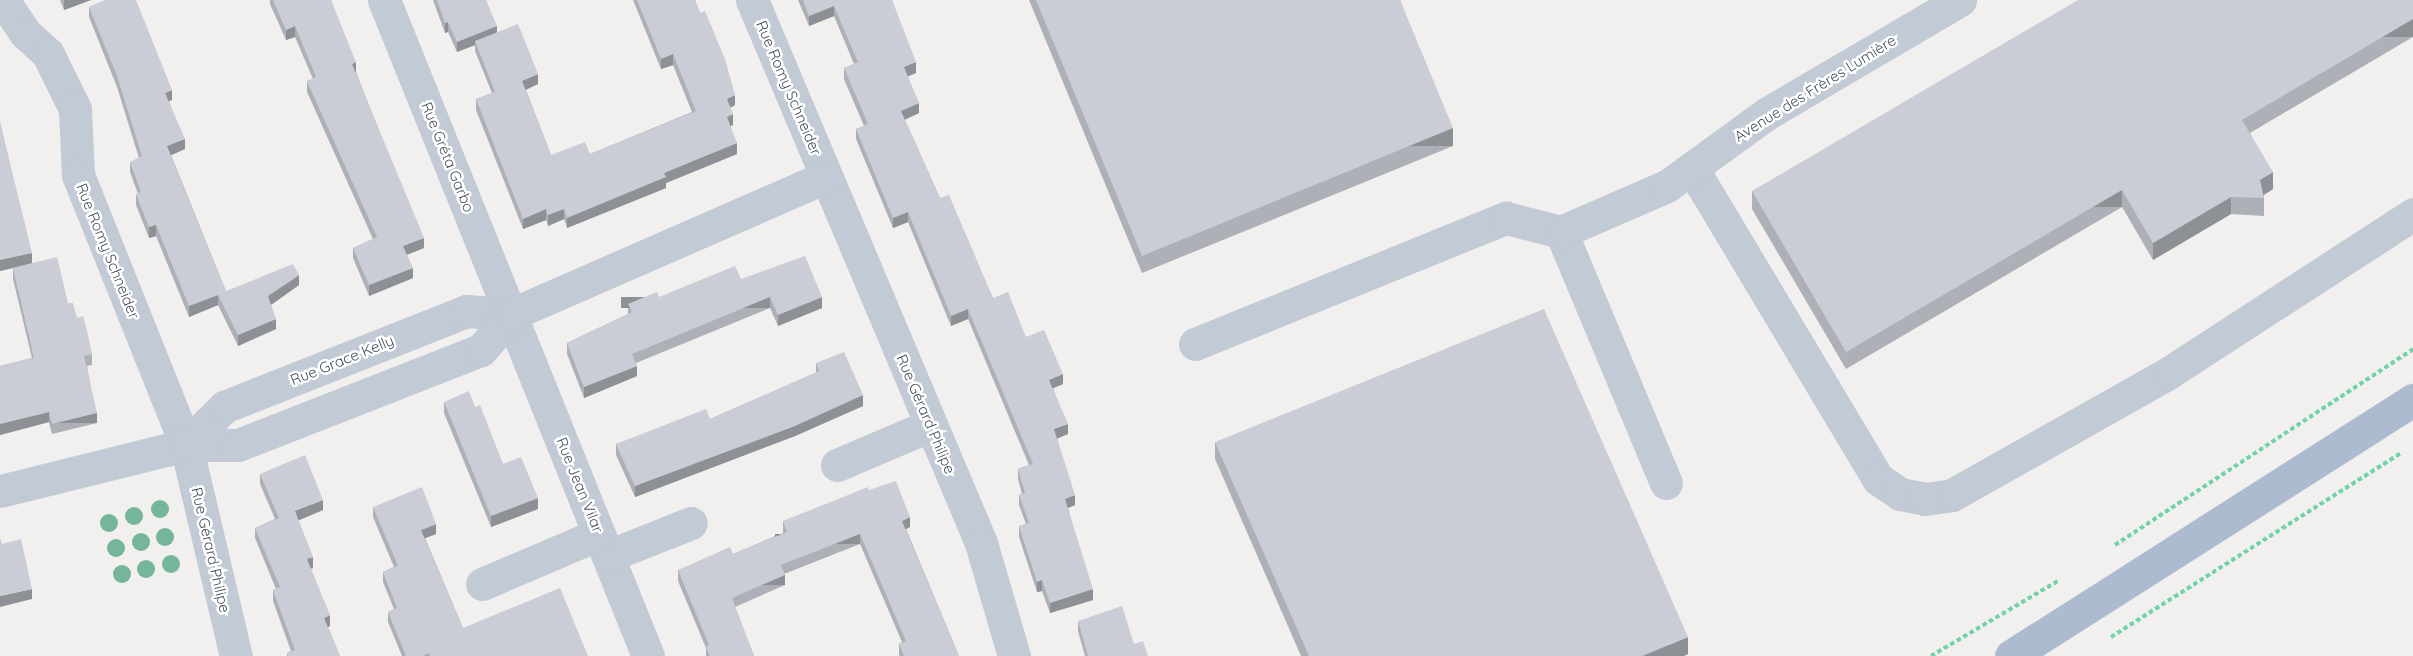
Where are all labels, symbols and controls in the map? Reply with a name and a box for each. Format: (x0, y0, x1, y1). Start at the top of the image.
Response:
street label: Rue Romy Schneider (752, 18, 826, 158)
street label: Avenue des Frères Lumière (1731, 31, 1899, 145)
street label: Rue Gréta Garbo (418, 99, 478, 215)
street label: Rue Romy Schneider (73, 181, 143, 321)
street label: Rue Grace Kelly (288, 331, 396, 389)
street label: Rue Gérard Philipe (893, 352, 959, 476)
street label: Rue Jean Vilar (553, 435, 607, 535)
street label: Rue Gérard Philipe (188, 486, 234, 614)

